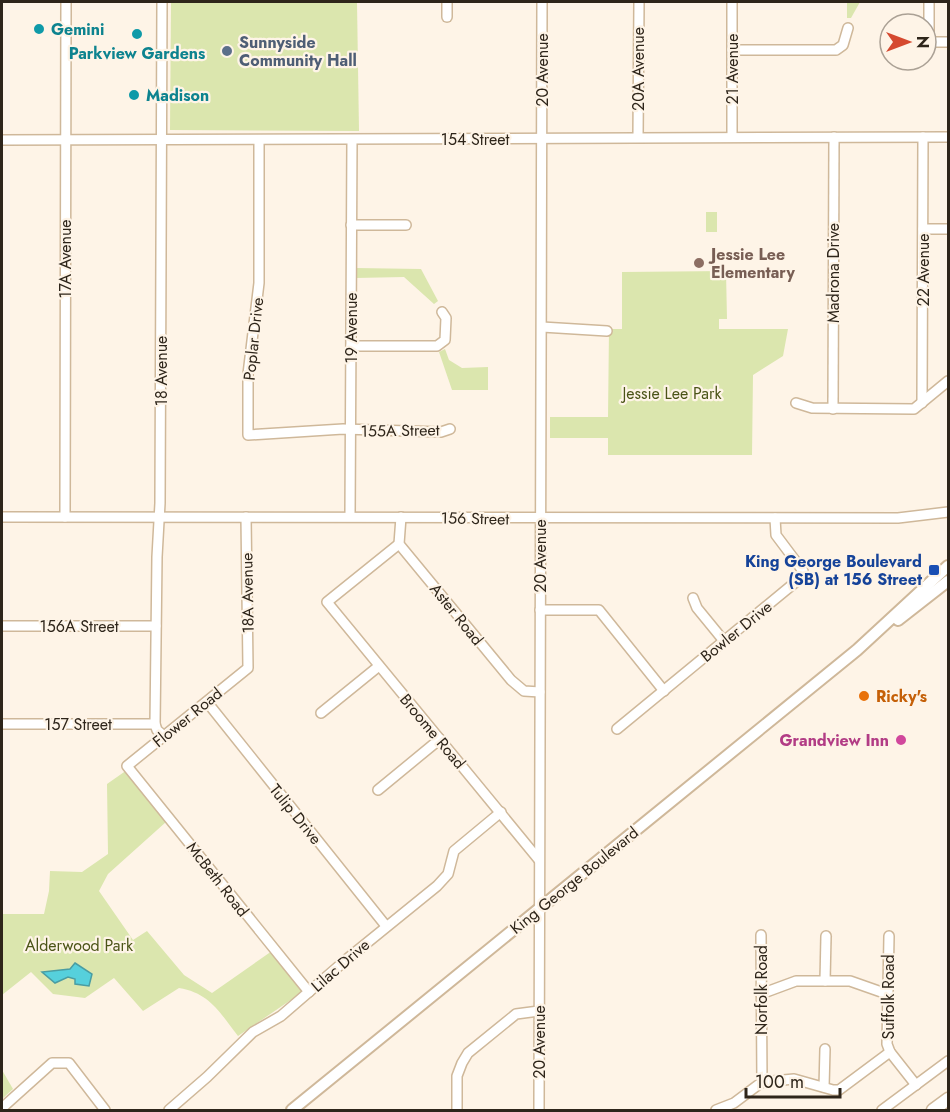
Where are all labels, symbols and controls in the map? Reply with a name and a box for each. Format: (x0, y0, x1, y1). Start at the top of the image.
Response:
north arrow (878, 12, 938, 72)
place label: Gemini (51, 18, 104, 41)
marker: Gemini (32, 22, 46, 36)
marker: Parkview Gardens (130, 27, 144, 41)
street label: 20A Avenue (627, 27, 650, 111)
place label: Sunnyside Community Hall (239, 31, 357, 72)
street label: 20 Avenue (531, 33, 554, 107)
street label: 21 Avenue (721, 34, 744, 104)
text: N (911, 36, 934, 48)
place label: Parkview Gardens (69, 42, 205, 65)
marker: Sunnyside Community Hall (220, 44, 234, 58)
place label: Madison (146, 84, 209, 107)
marker: Madison (127, 88, 141, 102)
street label: 154 Street (441, 128, 509, 151)
street label: 17A Avenue (54, 219, 77, 299)
street label: Madrona Drive (822, 223, 845, 323)
street label: 22 Avenue (912, 234, 935, 306)
place label: Jessie Lee Elementary (708, 243, 795, 284)
marker: Jessie Lee Elementary (692, 256, 706, 270)
street label: 19 Avenue (340, 292, 363, 364)
street label: Poplar Drive (238, 296, 269, 382)
street label: 18 Avenue (150, 336, 173, 406)
park label: Jessie Lee Park (620, 382, 723, 405)
street label: 155A Street (360, 418, 440, 443)
street label: 156 Street (441, 506, 510, 531)
street label: 20 Avenue (529, 519, 552, 593)
place label: King George Boulevard (SB) at 156 Street (745, 550, 923, 591)
street label: 18A Avenue (235, 552, 260, 634)
marker: King George Boulevard (SB) at 156 Street (927, 563, 941, 577)
street label: Aster Road (424, 578, 489, 650)
street label: Bowler Drive (696, 595, 777, 667)
street label: 156A Street (40, 615, 119, 638)
street label: Flower Road (147, 682, 227, 753)
place label: Ricky's (876, 685, 927, 708)
street label: Broome Road (394, 689, 471, 774)
marker: Ricky's (857, 689, 871, 703)
street label: 157 Street (44, 713, 112, 736)
place label: Grandview Inn (779, 729, 889, 752)
marker: Grandview Inn (894, 733, 908, 747)
street label: Tulip Drive (264, 779, 327, 849)
street label: King George Boulevard (505, 821, 643, 939)
street label: McBeth Road (181, 837, 254, 922)
street label: Lilac Drive (306, 933, 375, 997)
park label: Alderwood Park (25, 934, 134, 957)
street label: Norfolk Road (750, 945, 773, 1035)
street label: Suffolk Road (877, 954, 900, 1040)
street label: 20 Avenue (528, 1005, 551, 1079)
scale bar (746, 1061, 840, 1099)
text: 100 m (755, 1069, 804, 1095)

